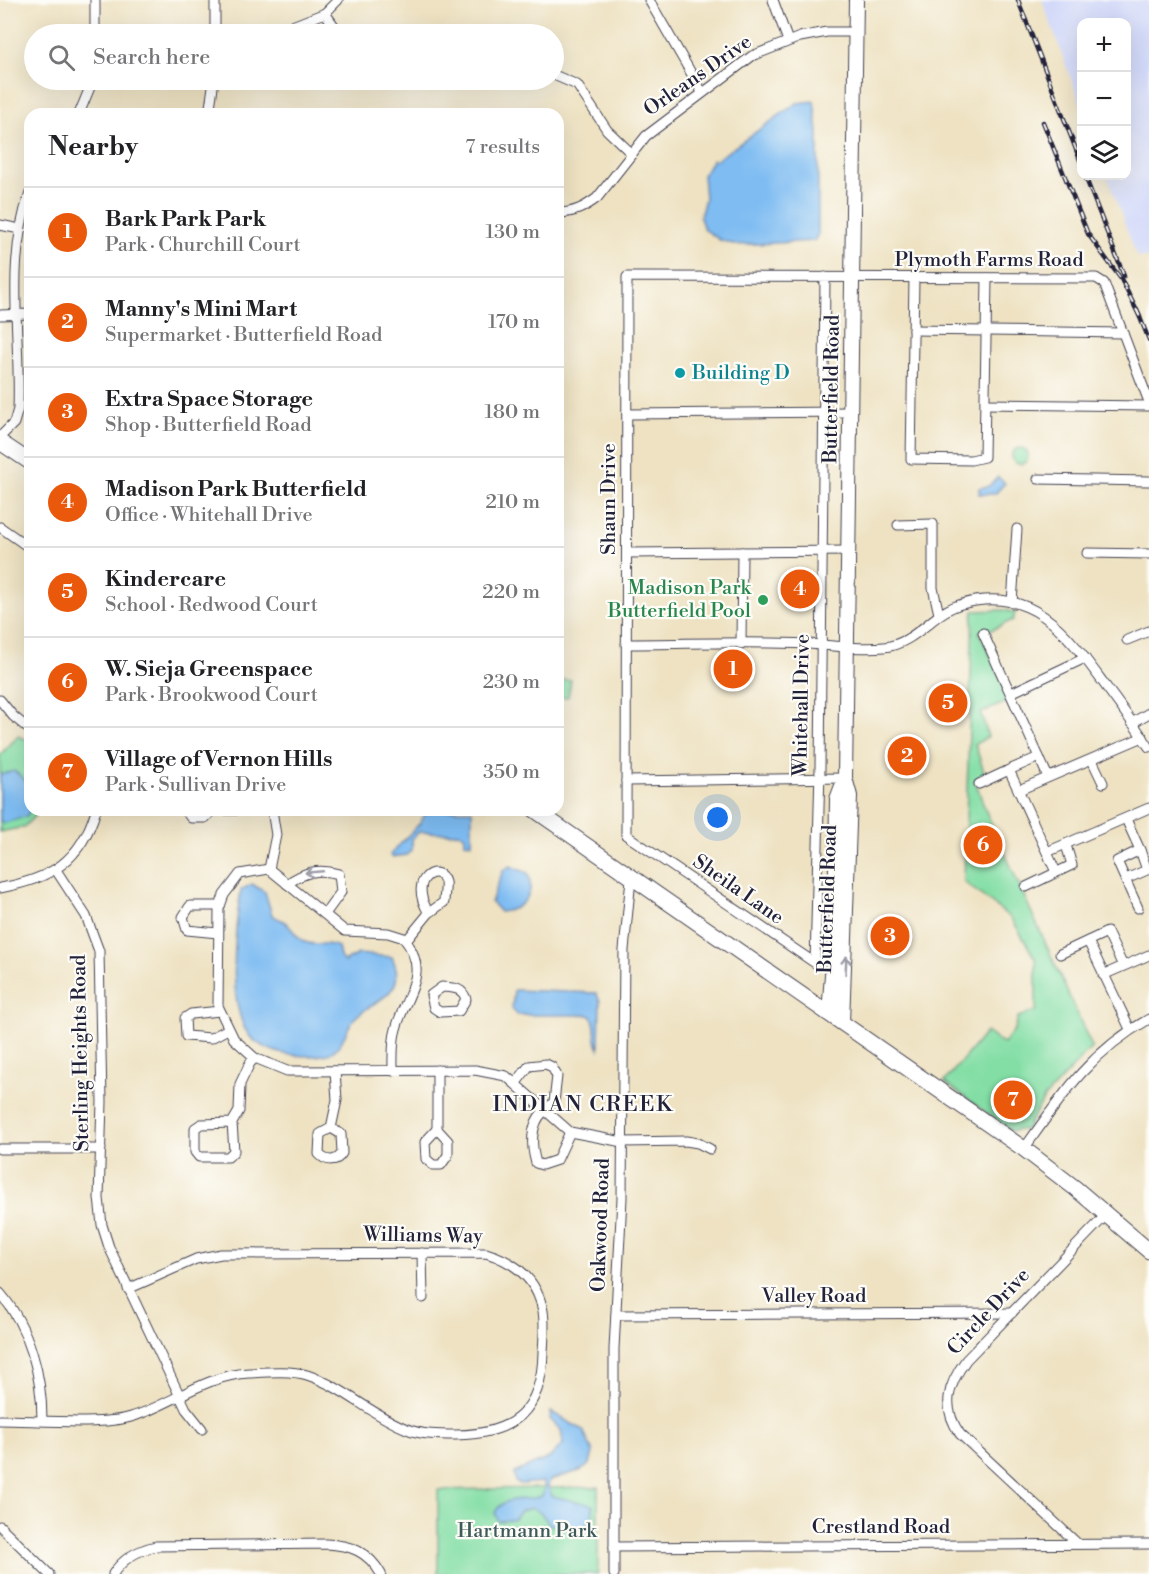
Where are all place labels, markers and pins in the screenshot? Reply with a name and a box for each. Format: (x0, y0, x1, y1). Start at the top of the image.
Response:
place label: Building D (691, 361, 790, 386)
marker: Building D (673, 366, 687, 380)
pin: 4 (780, 566, 820, 612)
place label: Madison Park Butterfield Pool (607, 576, 753, 624)
marker: Madison Park Butterfield Pool (756, 593, 770, 607)
pin: 1 (714, 646, 752, 692)
pin: 5 (928, 680, 968, 726)
pin: 2 (888, 734, 926, 778)
pin: 6 (964, 822, 1002, 868)
pin: 3 (870, 914, 910, 958)
pin: 7 (994, 1078, 1032, 1122)

